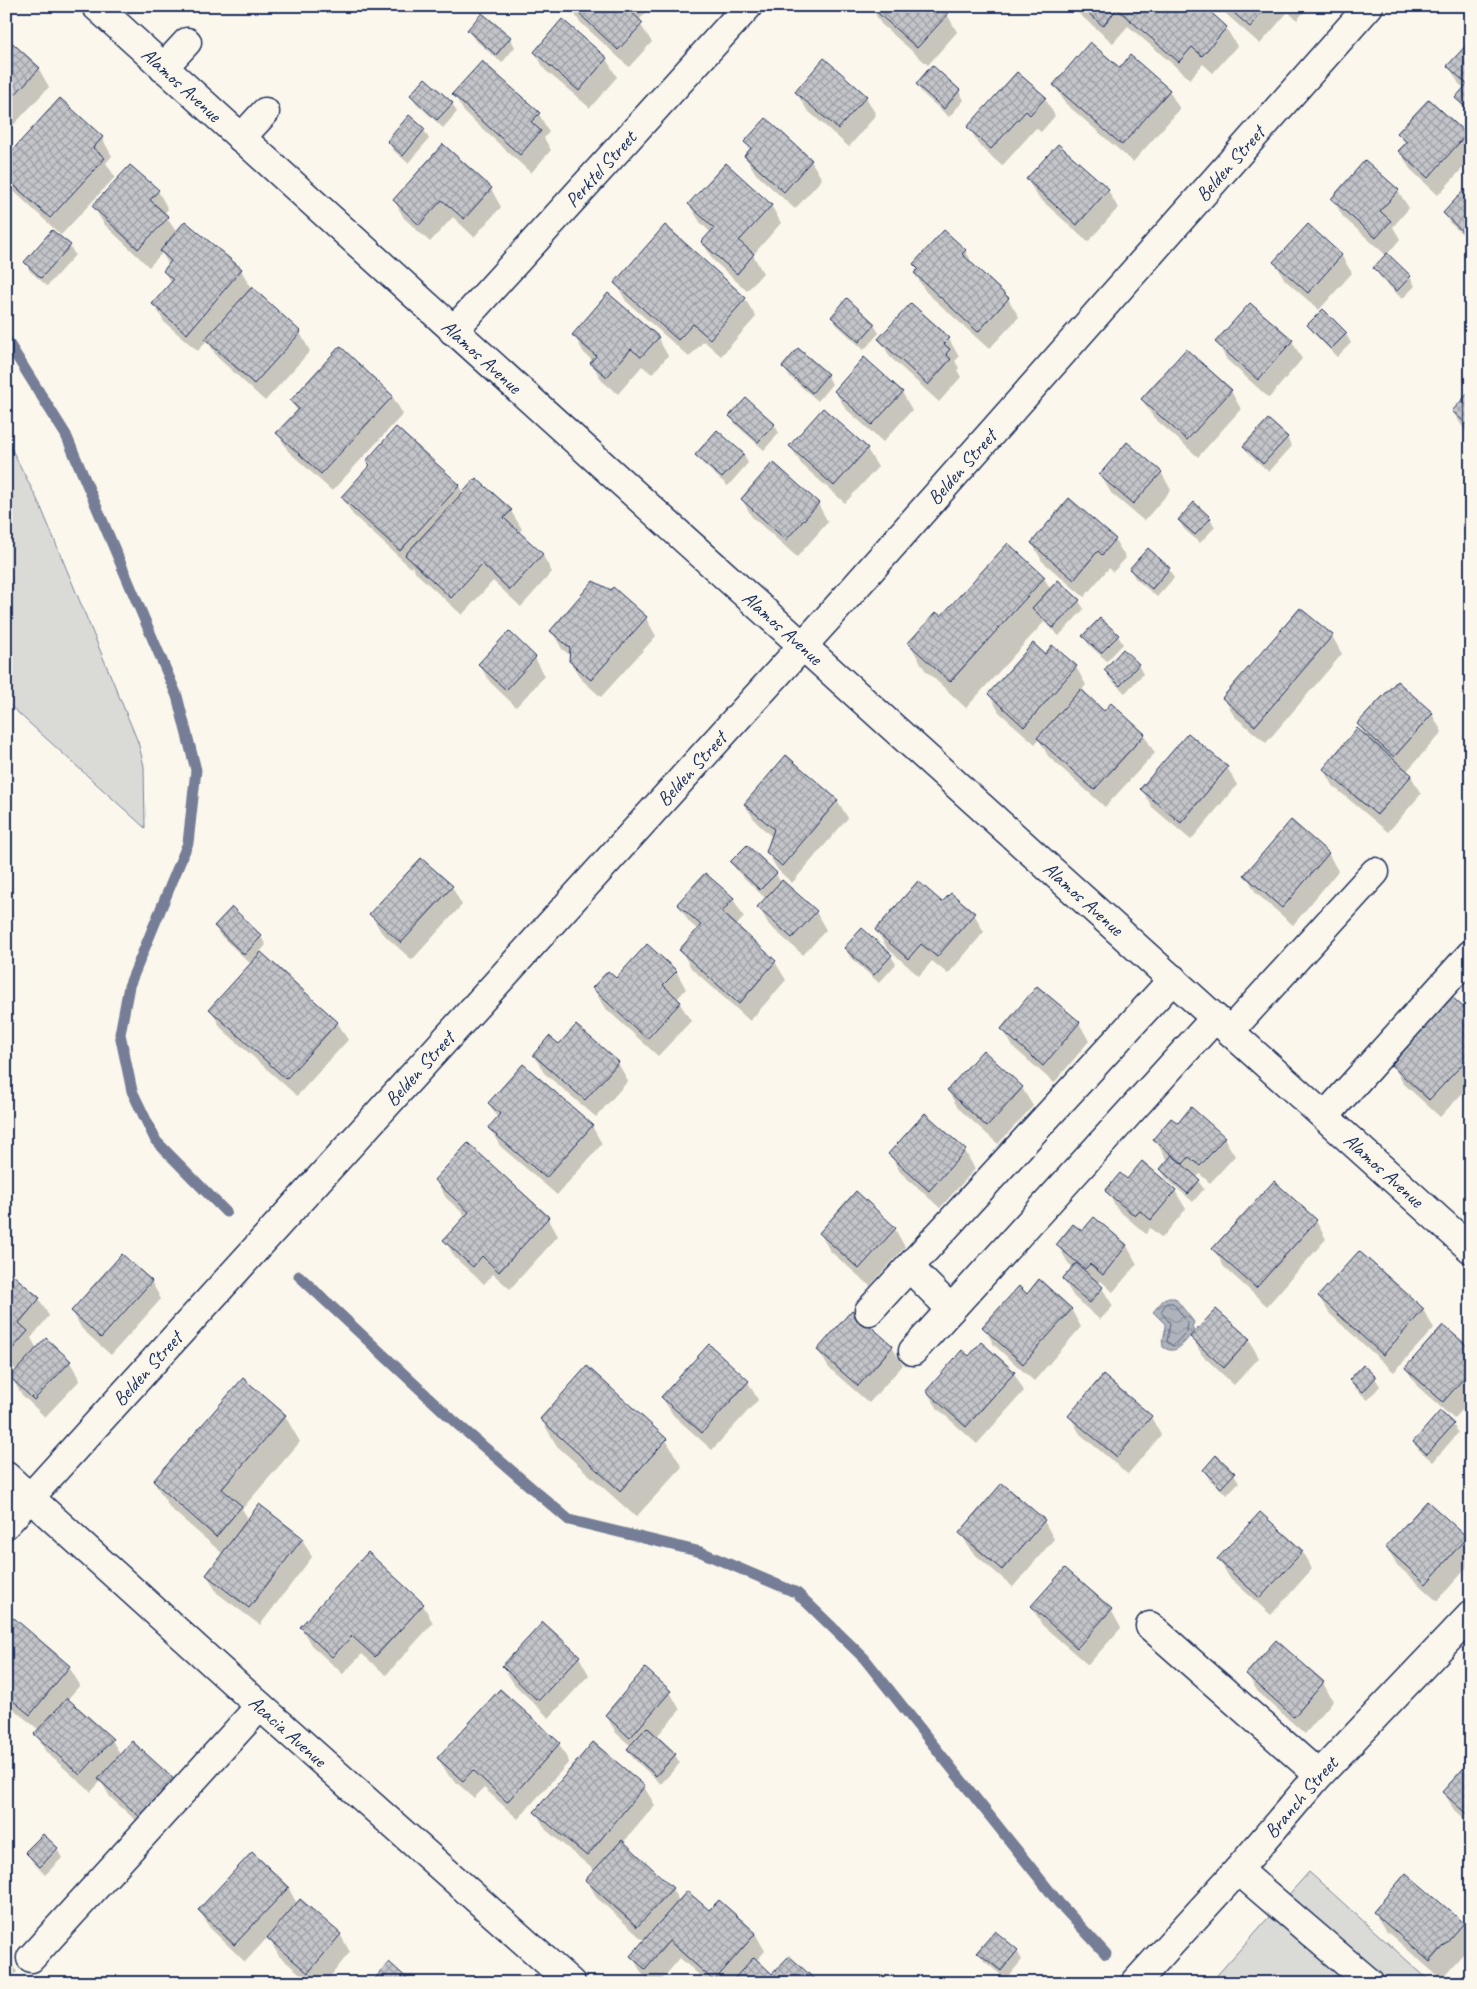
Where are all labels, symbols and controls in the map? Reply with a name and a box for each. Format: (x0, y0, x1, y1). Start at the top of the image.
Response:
street label: Alamos Avenue (137, 42, 228, 128)
street label: Belden Street (1190, 118, 1272, 206)
street label: Perktel Street (559, 124, 643, 212)
street label: Alamos Avenue (437, 314, 528, 400)
street label: Belden Street (922, 422, 1004, 510)
street label: Alamos Avenue (737, 585, 829, 671)
street label: Belden Street (651, 724, 734, 811)
street label: Alamos Avenue (1038, 856, 1130, 942)
street label: Belden Street (379, 1023, 462, 1111)
street label: Alamos Avenue (1339, 1127, 1430, 1214)
street label: Belden Street (107, 1323, 190, 1411)
street label: Acacia Avenue (244, 1690, 333, 1773)
street label: Branch Street (1258, 1749, 1344, 1843)

